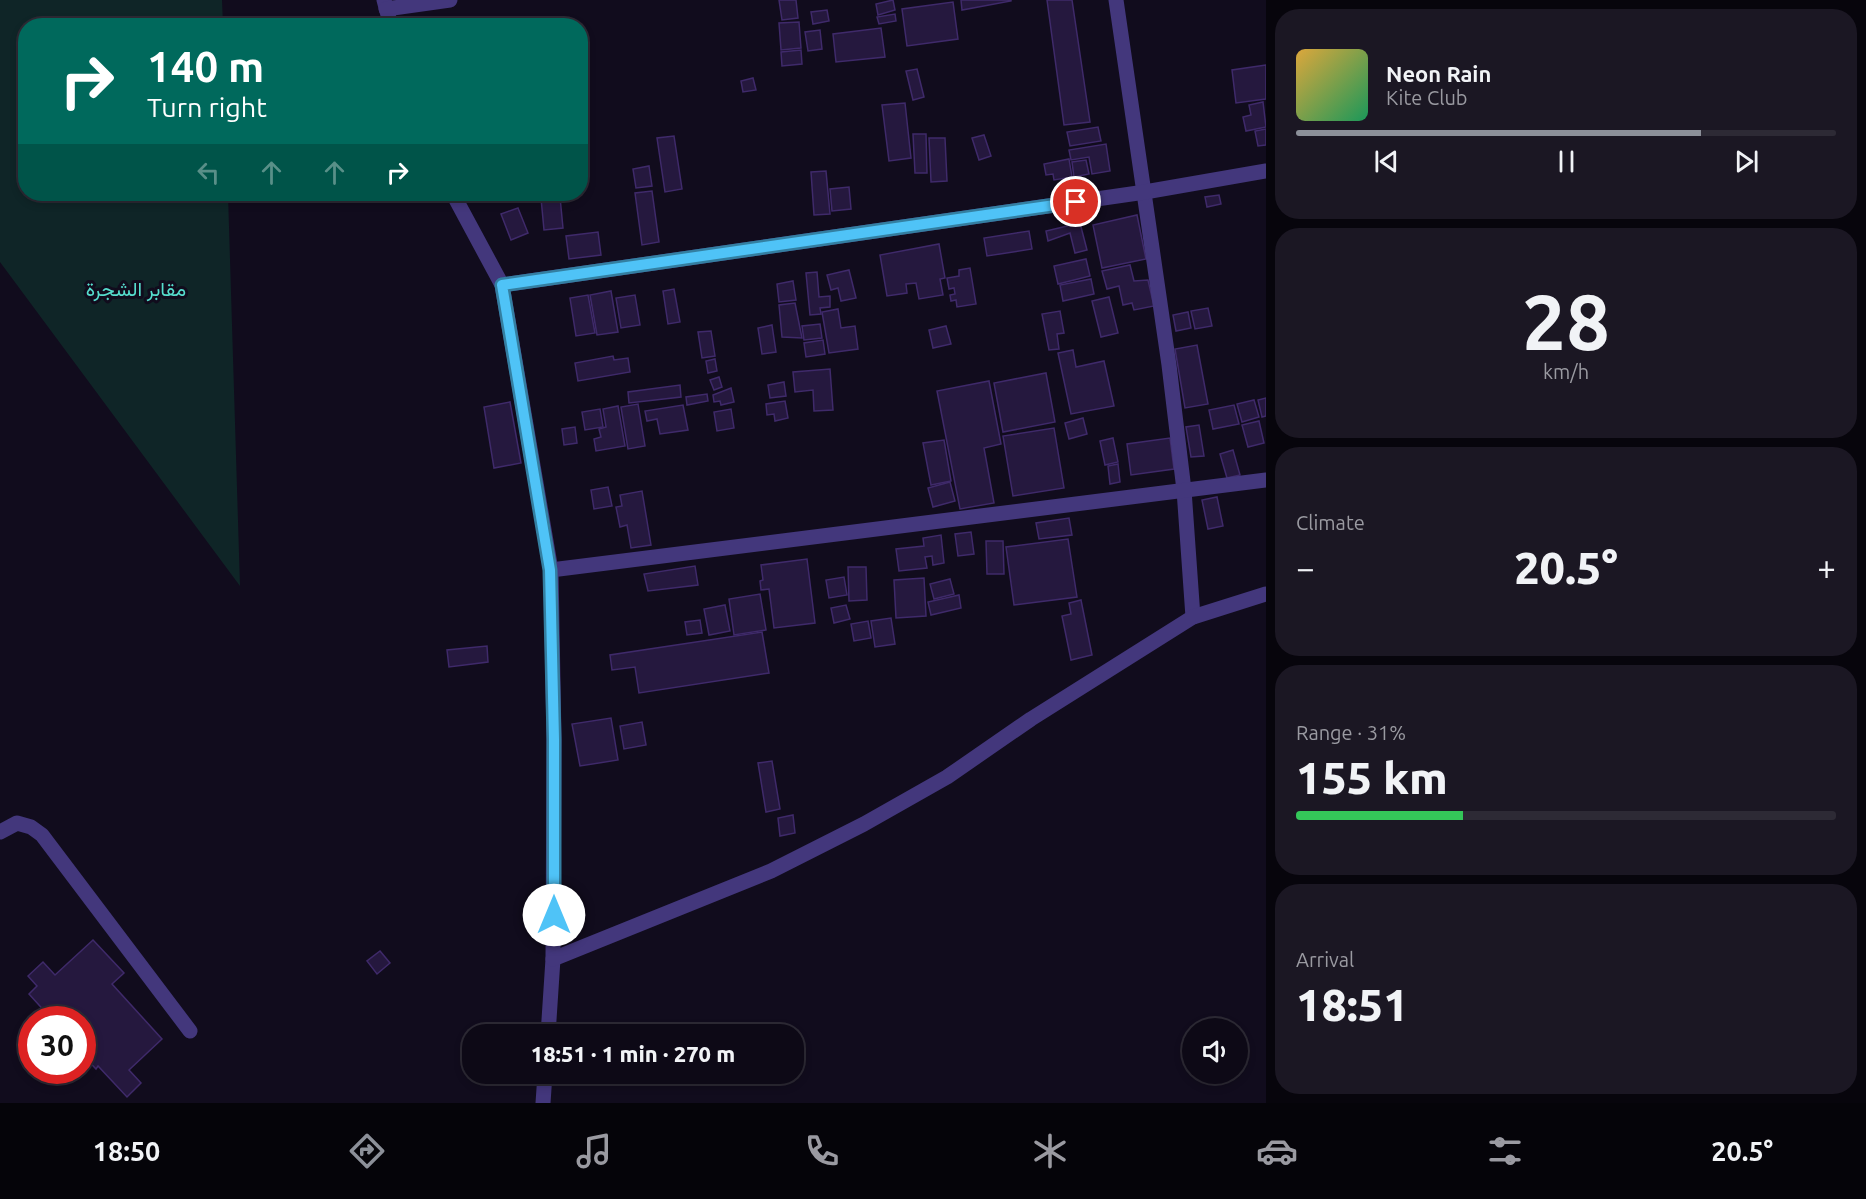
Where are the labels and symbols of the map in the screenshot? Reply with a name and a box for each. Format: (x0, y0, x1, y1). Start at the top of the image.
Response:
pin (1050, 176, 1101, 227)
park label: مقابر الشجرة (86, 277, 186, 302)
position arrow (522, 883, 586, 947)
speed limit sign: 30 (18, 1006, 96, 1084)

